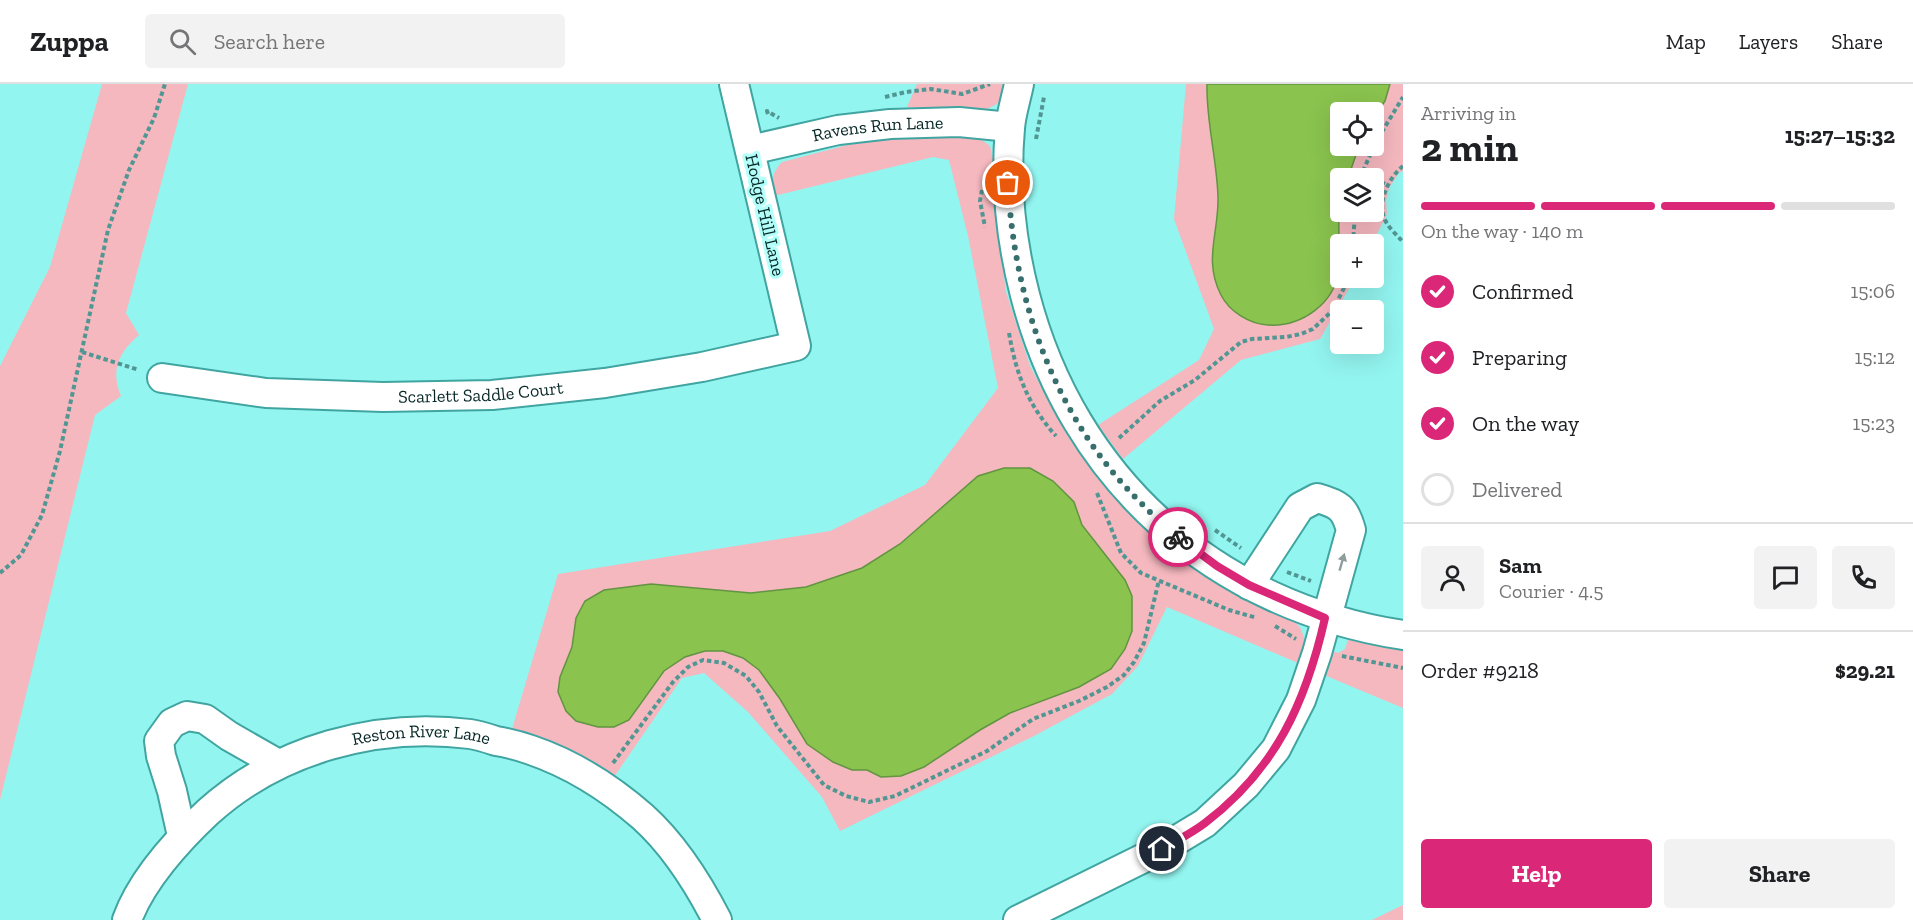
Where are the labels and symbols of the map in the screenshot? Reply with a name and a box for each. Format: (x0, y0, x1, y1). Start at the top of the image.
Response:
street label: Ravens Run Lane (810, 111, 944, 147)
street label: Hodge Hill Lane (740, 152, 790, 278)
pin (982, 157, 1033, 208)
street label: Scarlett Saddle Court (398, 376, 565, 408)
courier (1148, 507, 1208, 567)
one-way arrow (1338, 553, 1347, 571)
street label: Reston River Lane (350, 720, 493, 750)
pin (1136, 823, 1187, 874)

